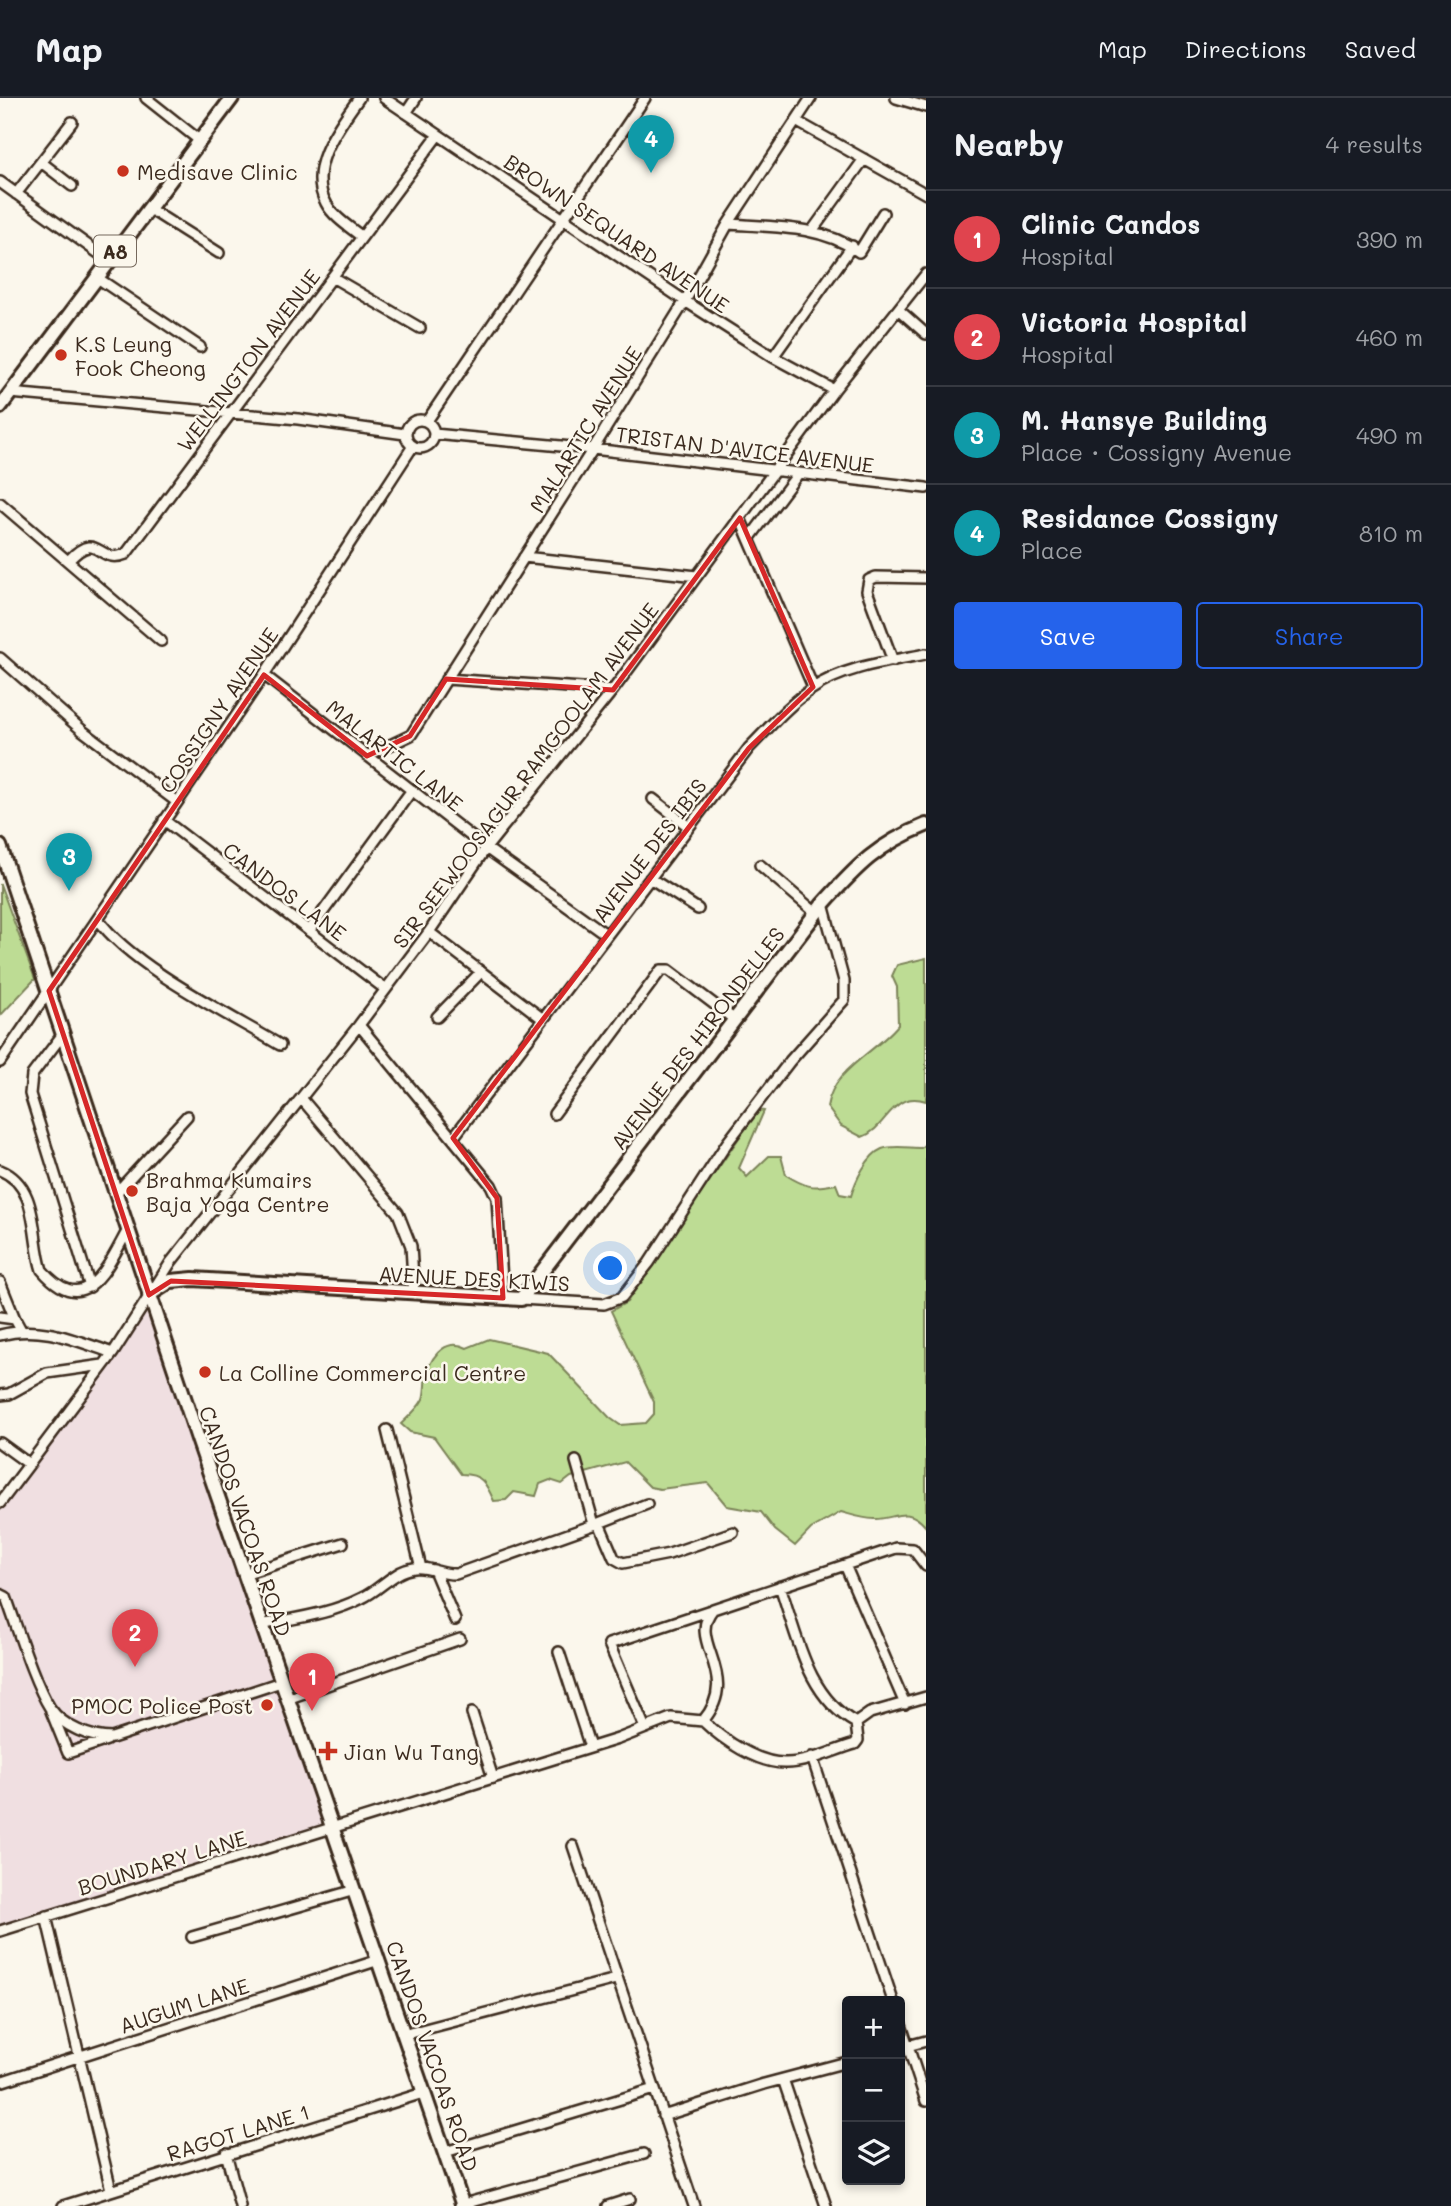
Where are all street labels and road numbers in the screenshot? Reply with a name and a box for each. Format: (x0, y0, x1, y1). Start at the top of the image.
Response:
street label: BROWN SEQUARD AVENUE (499, 148, 735, 318)
road number: A8 (94, 236, 136, 266)
street label: WELLINGTON AVENUE (170, 263, 326, 457)
street label: MALARTIC AVENUE (523, 341, 647, 517)
street label: TRISTAN D'AVICE AVENUE (614, 420, 876, 478)
street label: SIR SEEWOOSAGUR RAMGOOLAM AVENUE (386, 597, 664, 953)
street label: COSSIGNY AVENUE (152, 622, 284, 798)
street label: MALARTIC LANE (321, 693, 469, 817)
street label: AVENUE DES IBIS (586, 773, 712, 927)
street label: CANDOS LANE (218, 836, 352, 946)
street label: AVENUE DES HIRONDELLES (604, 921, 790, 1155)
street label: AVENUE DES KIWIS (378, 1260, 570, 1296)
street label: CANDOS VACOAS ROAD (194, 1402, 298, 1640)
street label: BOUNDARY LANE (74, 1823, 250, 1901)
street label: CANDOS VACOAS ROAD (381, 1937, 485, 2175)
street label: AUGUM LANE (116, 1971, 252, 2039)
street label: RAGOT LANE 1 (163, 2097, 313, 2167)

